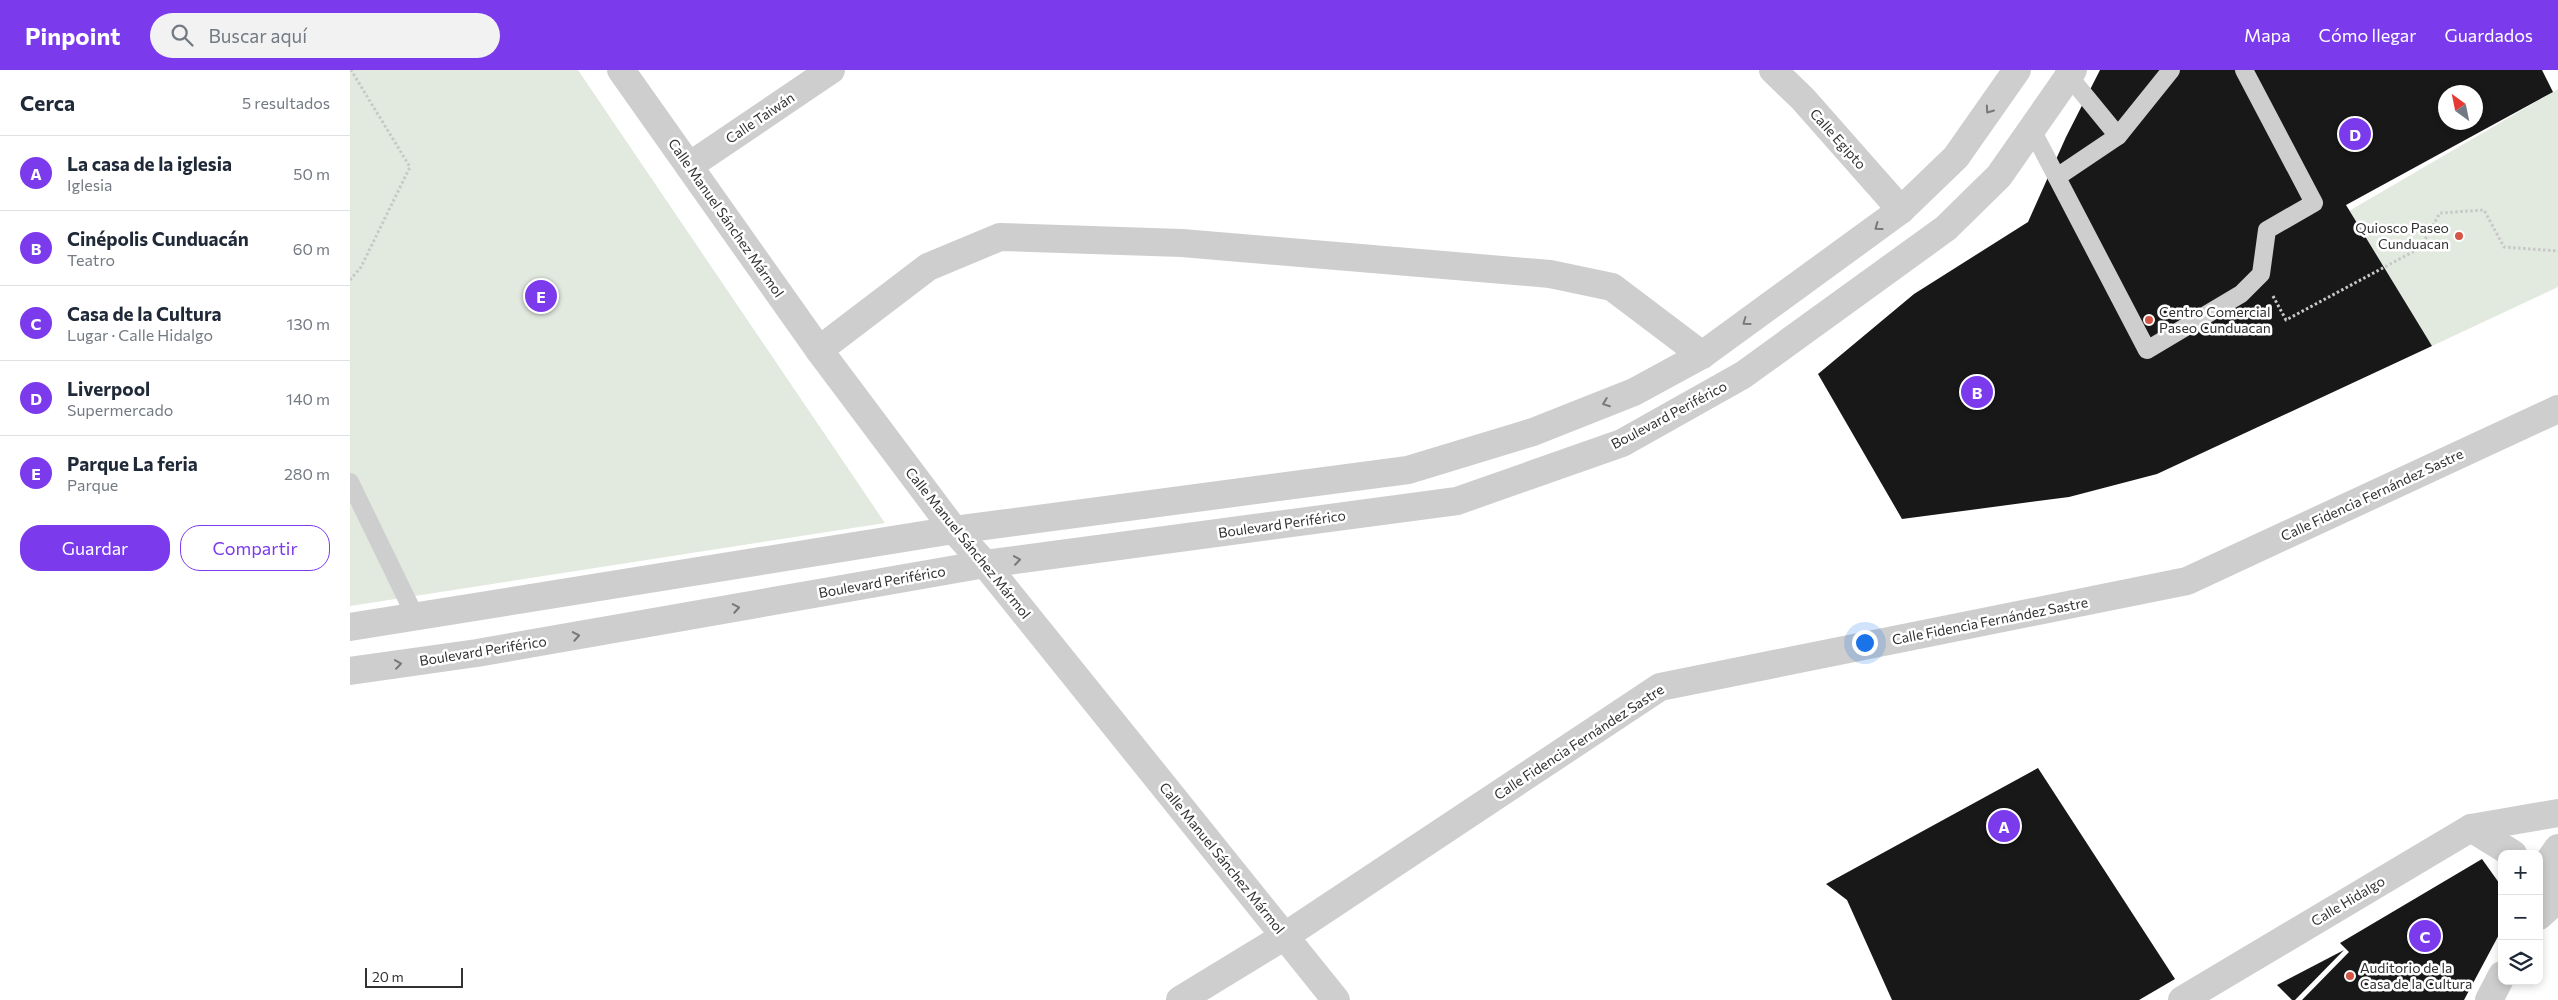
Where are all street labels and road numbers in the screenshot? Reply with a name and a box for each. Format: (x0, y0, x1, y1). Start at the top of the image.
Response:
street label: Calle Taiwán (722, 88, 797, 147)
street label: Calle Egipto (1807, 105, 1870, 173)
street label: Calle Manuel Sánchez Mármol (665, 135, 788, 300)
street label: Boulevard Periférico (1608, 377, 1730, 452)
street label: Calle Fidencia Fernández Sastre (2278, 445, 2466, 544)
street label: Calle Manuel Sánchez Mármol (902, 464, 1035, 622)
street label: Boulevard Periférico (1217, 506, 1347, 541)
street label: Boulevard Periférico (817, 562, 947, 601)
street label: Calle Fidencia Fernández Sastre (1891, 593, 2089, 648)
street label: Boulevard Periférico (418, 632, 548, 669)
street label: Calle Fidencia Fernández Sastre (1491, 680, 1667, 803)
street label: Calle Manuel Sánchez Mármol (1156, 779, 1289, 937)
street label: Calle Hidalgo (2308, 872, 2388, 929)

